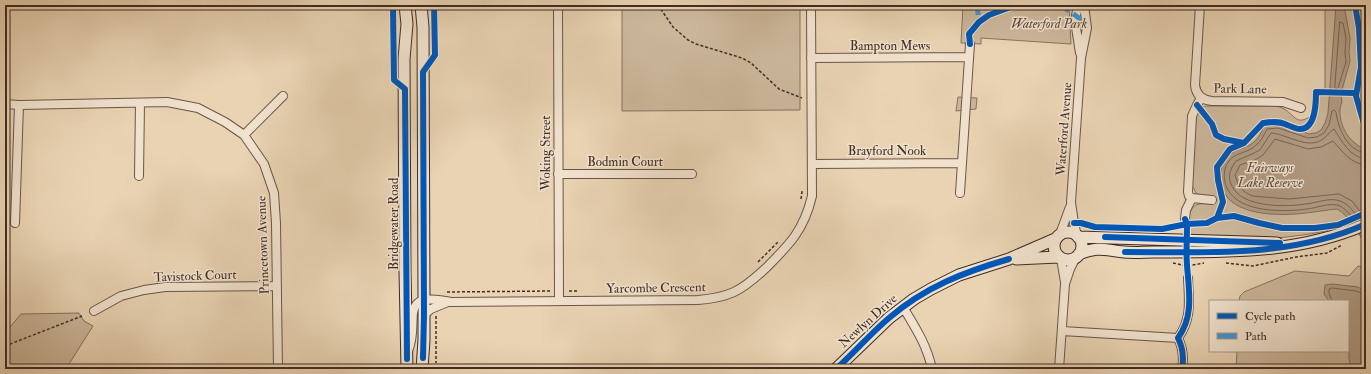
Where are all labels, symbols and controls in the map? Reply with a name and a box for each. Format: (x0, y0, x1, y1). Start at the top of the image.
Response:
park label: Waterford Park (1011, 16, 1087, 32)
street label: Bampton Mews (850, 38, 931, 55)
street label: Waterford Avenue (1053, 81, 1075, 177)
street label: Park Lane (1213, 81, 1267, 97)
street label: Woking Street (538, 115, 554, 192)
street label: Brayford Nook (848, 143, 927, 160)
street label: Bodmin Court (587, 154, 663, 170)
park label: Fairways Lake Reserve (1236, 160, 1303, 191)
street label: Bridgewater Road (386, 177, 402, 270)
street label: Princetown Avenue (253, 195, 273, 295)
street label: Tavistock Court (153, 267, 237, 285)
street label: Yarcombe Crescent (606, 279, 706, 297)
street label: Newlyn Drive (836, 290, 902, 352)
legend (1209, 300, 1349, 352)
text: Cycle path (1245, 309, 1296, 324)
text: Path (1245, 329, 1268, 344)

